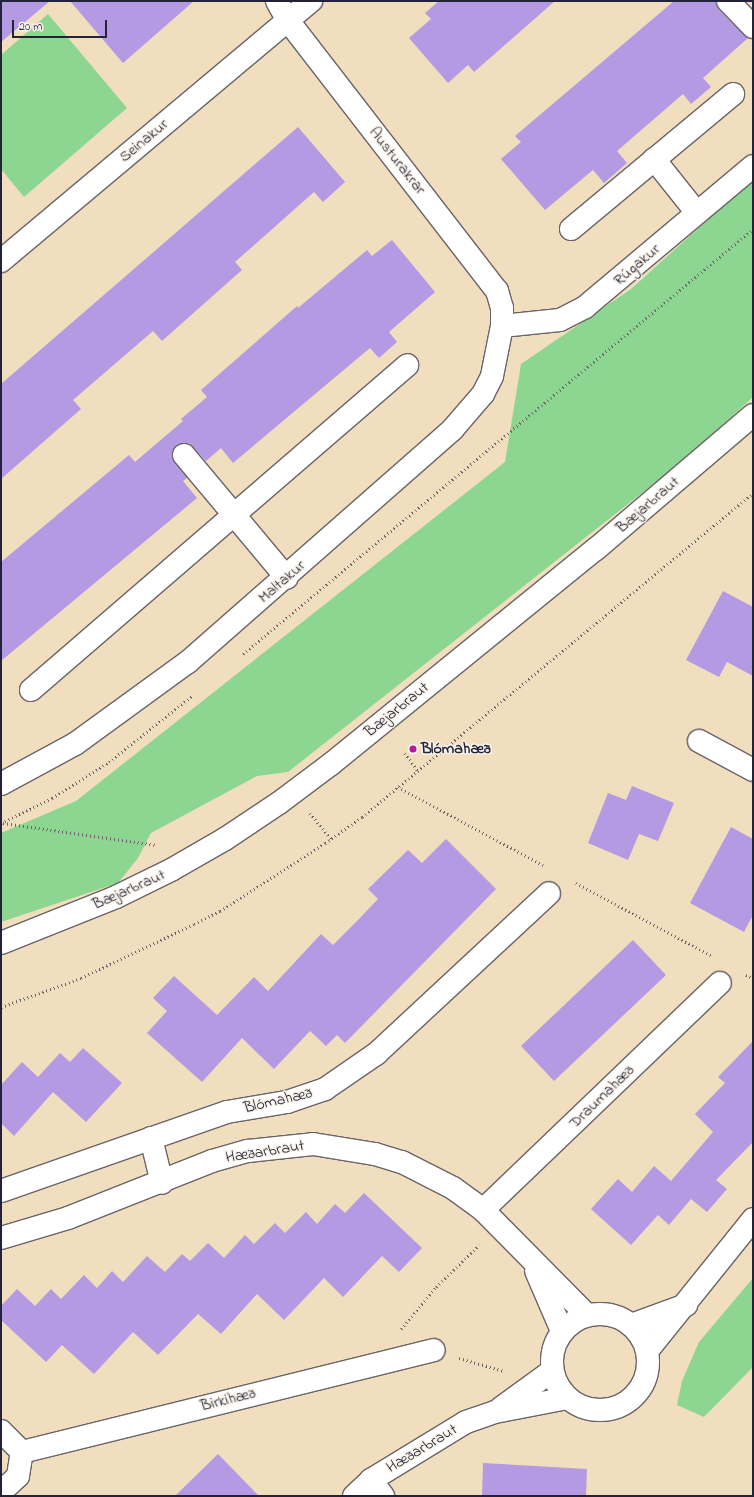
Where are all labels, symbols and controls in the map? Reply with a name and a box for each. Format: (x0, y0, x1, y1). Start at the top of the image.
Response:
scale bar (14, 12, 109, 38)
text: 20 m (19, 18, 42, 36)
street label: Seinakur (116, 115, 172, 167)
street label: Austurakrar (365, 123, 429, 199)
street label: Rúgakur (610, 240, 664, 290)
street label: Bæjarbraut (612, 472, 684, 538)
street label: Maltakur (255, 556, 309, 608)
street label: Bæjarbraut (361, 678, 433, 742)
place label: Blómahæð (421, 739, 490, 759)
marker: Blómahæð (408, 744, 418, 754)
street label: Bæjarbraut (90, 865, 168, 915)
street label: Draumahæð (565, 1061, 639, 1133)
street label: Blómahæð (242, 1084, 314, 1118)
street label: Hæðarbraut (224, 1136, 306, 1168)
street label: Birkihæð (198, 1384, 258, 1416)
street label: Hæðarbraut (383, 1420, 461, 1478)

